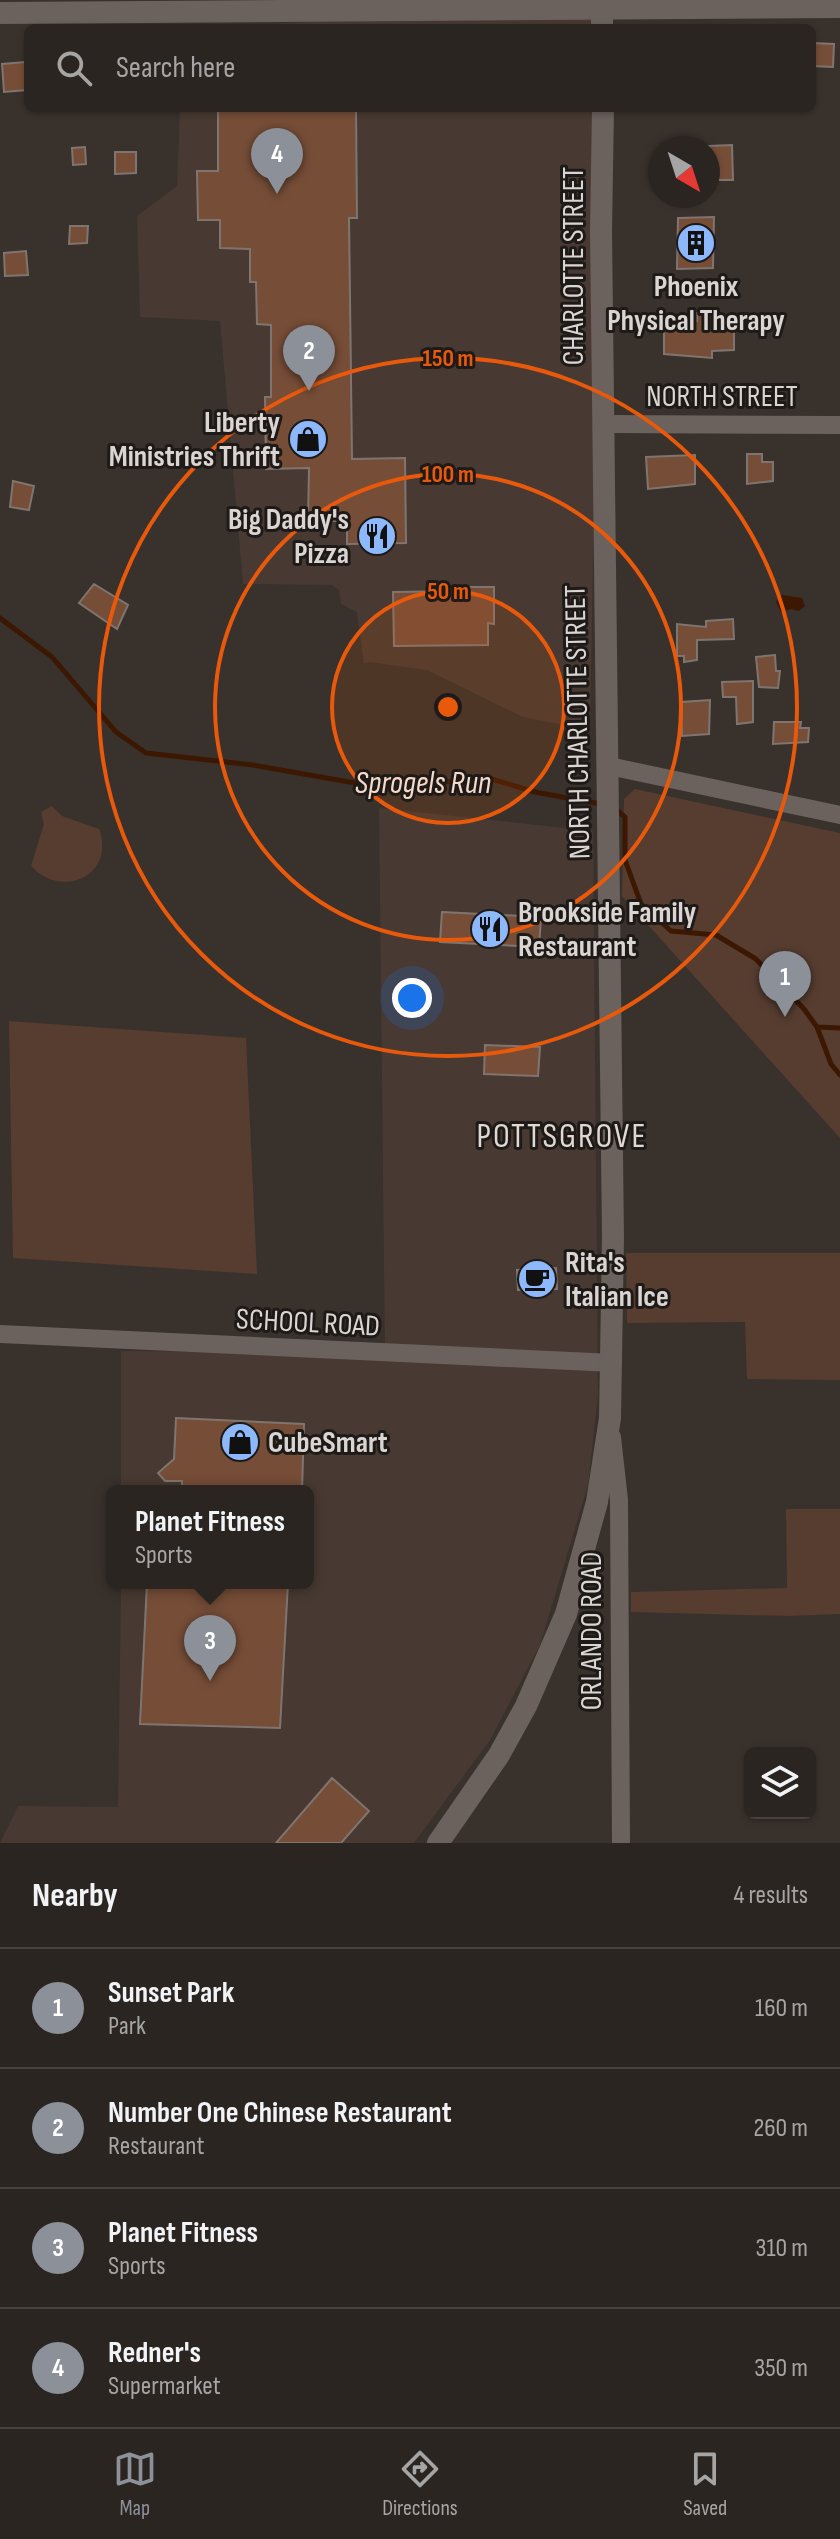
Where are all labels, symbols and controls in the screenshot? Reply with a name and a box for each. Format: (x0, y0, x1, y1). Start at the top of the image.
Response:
search box (24, 24, 816, 112)
icon: search (52, 46, 96, 90)
text: Search here (116, 50, 235, 86)
pin: 4 (251, 128, 303, 194)
north arrow (648, 136, 720, 208)
street label: CHARLOTTE STREET (556, 167, 592, 365)
building icon: Phoenix Physical Therapy (675, 222, 717, 264)
place label: Phoenix Physical Therapy (607, 269, 785, 339)
pin: 2 (283, 325, 335, 391)
text: 150 m (422, 344, 474, 373)
street label: NORTH STREET (646, 379, 798, 415)
place label: Liberty Ministries Thrift (109, 405, 281, 475)
shop icon: Liberty Ministries Thrift (287, 418, 329, 460)
text: 100 m (422, 460, 474, 489)
place label: Big Daddy's Pizza (228, 502, 349, 572)
restaurant icon: Big Daddy's Pizza (356, 515, 398, 557)
text: 50 m (427, 577, 469, 606)
street label: NORTH CHARLOTTE STREET (558, 585, 598, 859)
centre of rings (434, 693, 462, 721)
water label: Sprogels Run (355, 764, 491, 803)
place label: Brookside Family Restaurant (518, 895, 697, 965)
restaurant icon: Brookside Family Restaurant (469, 908, 511, 950)
pin: 1 (759, 951, 811, 1017)
your location (392, 978, 432, 1018)
district label: POTTSGROVE (477, 1116, 647, 1157)
place label: Rita's Italian Ice (565, 1245, 669, 1315)
cafe icon: Rita's Italian Ice (516, 1258, 558, 1300)
street label: SCHOOL ROAD (235, 1301, 381, 1345)
shop icon: CubeSmart (219, 1421, 261, 1463)
place label: CubeSmart (268, 1425, 388, 1461)
popup (106, 1485, 314, 1589)
text: Planet Fitness (135, 1504, 285, 1540)
text: Sports (135, 1540, 192, 1571)
street label: ORLANDO ROAD (574, 1552, 610, 1710)
pin: 3 (184, 1615, 236, 1681)
map controls (744, 1747, 816, 1819)
button: layers (744, 1747, 816, 1819)
text: Nearby (32, 1875, 118, 1916)
text: 4 results (733, 1880, 808, 1911)
text: Sunset Park (108, 1975, 234, 2011)
text: 1 (53, 1993, 63, 2024)
text: 160 m (755, 1993, 808, 2024)
text: Park (108, 2011, 146, 2042)
text: Number One Chinese Restaurant (108, 2095, 452, 2131)
text: 2 (52, 2113, 64, 2144)
text: 260 m (753, 2113, 808, 2144)
text: Restaurant (108, 2131, 204, 2162)
text: Planet Fitness (108, 2215, 258, 2251)
text: 3 (52, 2233, 64, 2264)
text: 310 m (756, 2233, 808, 2264)
text: Sports (108, 2251, 166, 2282)
text: Redner's (108, 2335, 201, 2371)
text: 4 (52, 2353, 64, 2384)
text: 350 m (754, 2353, 808, 2384)
text: Supermarket (108, 2371, 221, 2402)
tab: Map (113, 2447, 157, 2522)
tab: Directions (382, 2447, 458, 2522)
tab: Saved (683, 2447, 727, 2522)

